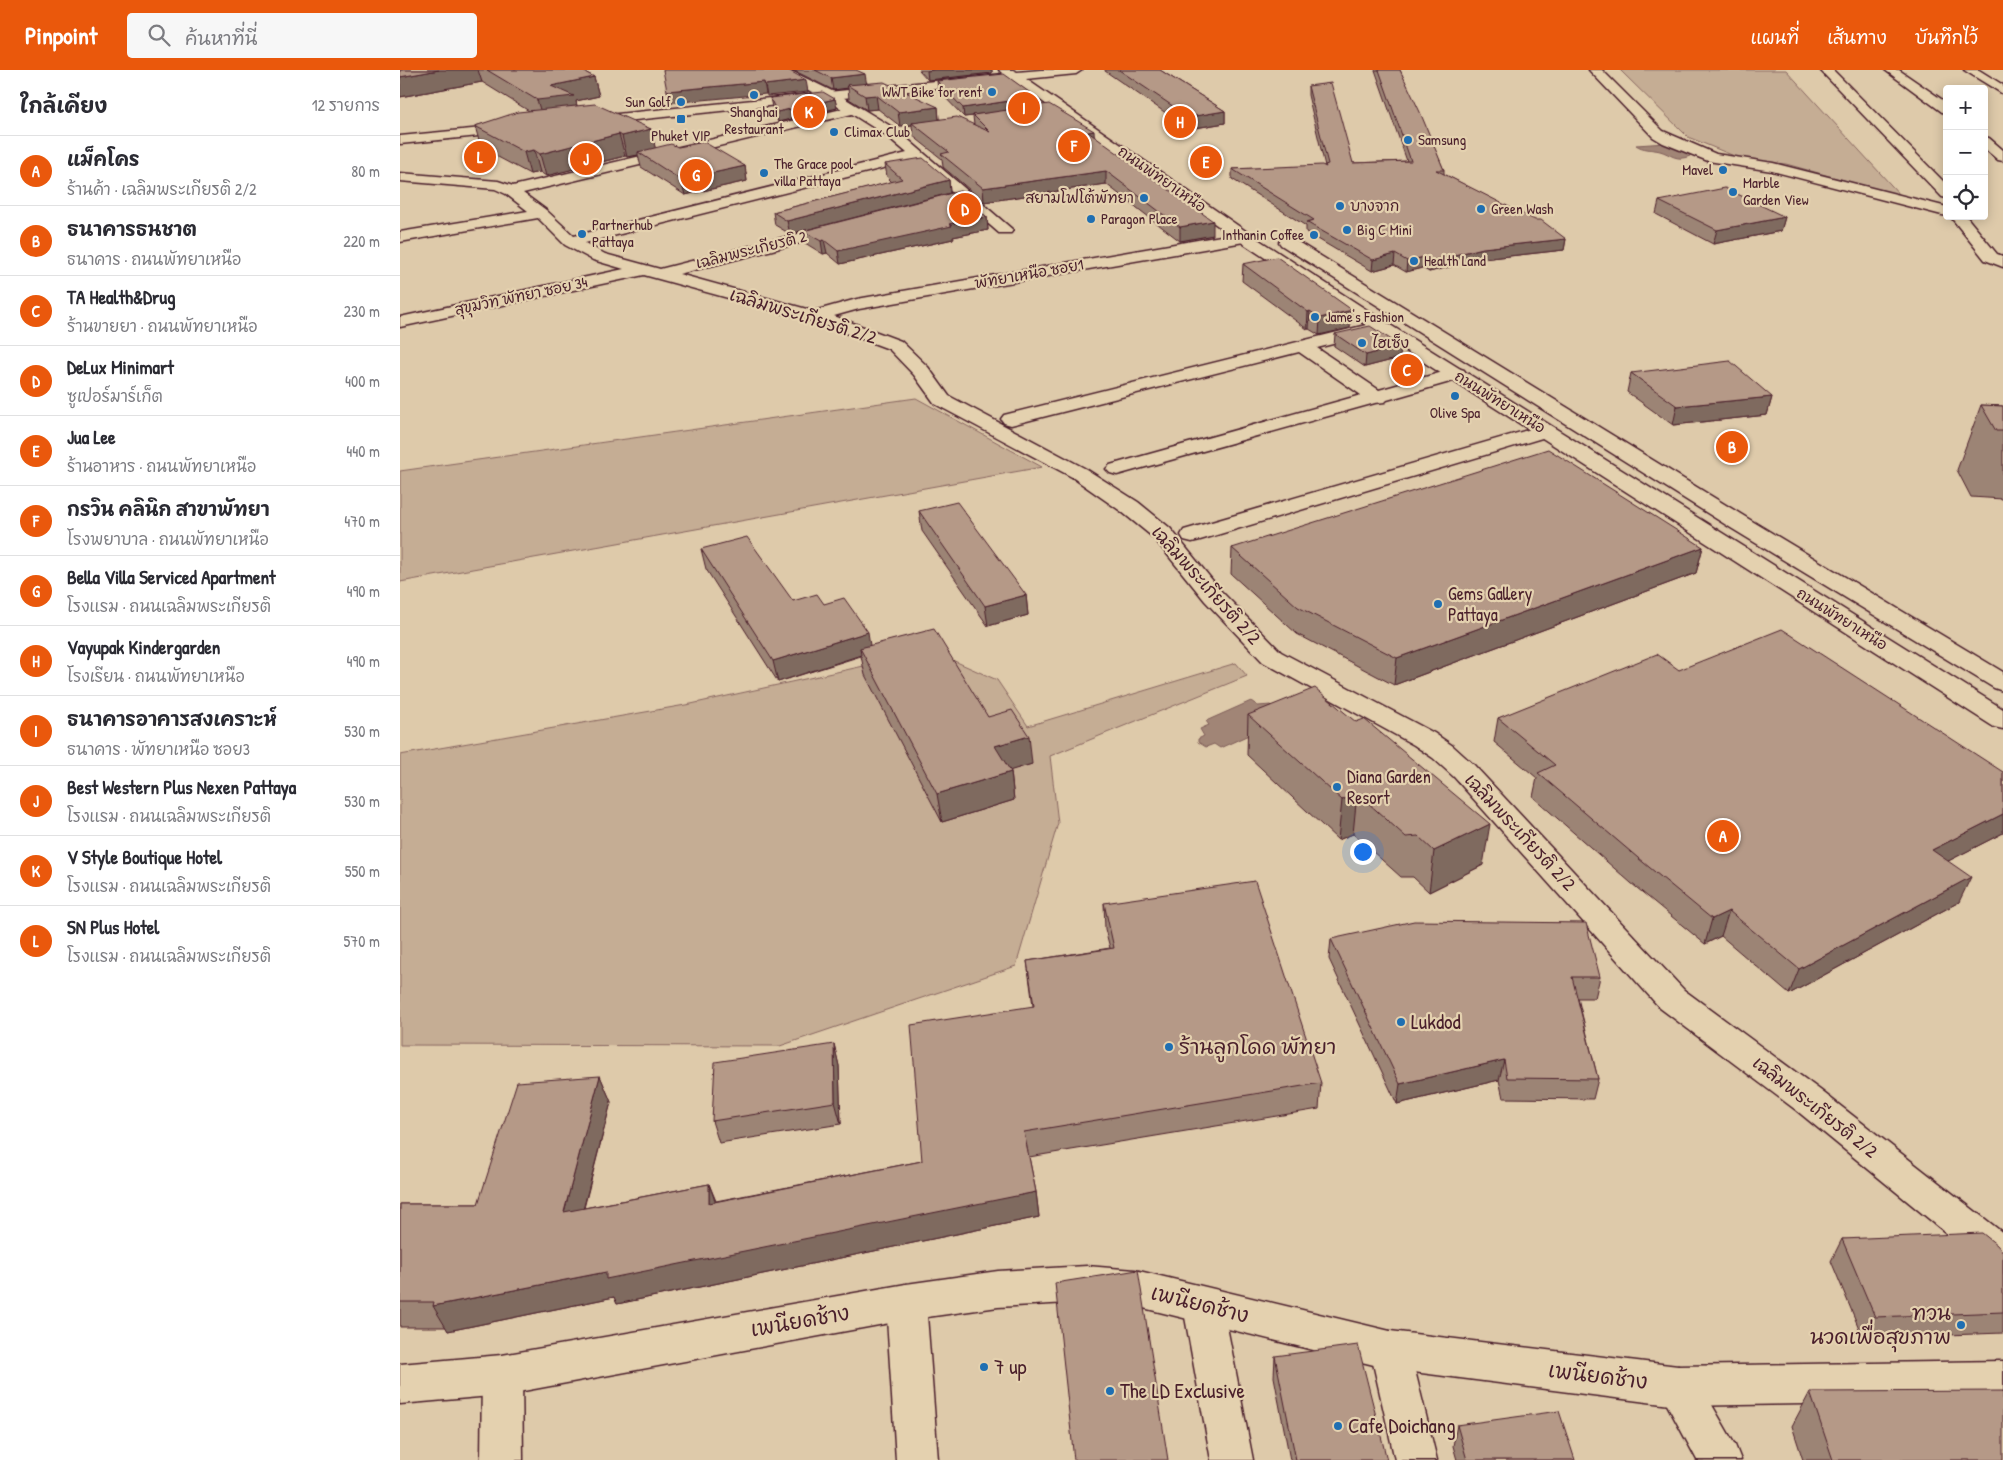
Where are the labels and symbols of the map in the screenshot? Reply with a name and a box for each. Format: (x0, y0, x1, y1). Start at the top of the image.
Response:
place label: WWT Bike for rent (882, 81, 983, 102)
marker: WWT Bike for rent (986, 86, 998, 98)
marker: Shanghai Restaurant (748, 89, 760, 101)
pin: I (1008, 89, 1040, 127)
place label: Sun Golf (625, 91, 672, 112)
pin: K (793, 93, 825, 131)
marker: Sun Golf (675, 96, 687, 108)
place label: Shanghai Restaurant (724, 101, 784, 139)
pin: H (1164, 103, 1196, 141)
marker: Phuket VIP (675, 113, 687, 125)
place label: Climax Club (844, 121, 910, 142)
place label: Phuket VIP (651, 125, 711, 146)
marker: Climax Club (828, 126, 840, 138)
pin: F (1058, 127, 1090, 165)
place label: Samsung (1418, 129, 1467, 150)
marker: Samsung (1402, 134, 1414, 146)
pin: L (464, 138, 496, 176)
pin: J (570, 140, 602, 178)
street label: ถนนพัทยาเหนือ (1114, 140, 1211, 217)
pin: E (1190, 143, 1222, 181)
place label: The Grace pool villa Pattaya (774, 153, 853, 191)
pin: G (680, 156, 712, 194)
place label: Mavel (1682, 159, 1713, 180)
marker: Mavel (1717, 164, 1729, 176)
marker: The Grace pool villa Pattaya (758, 167, 770, 179)
place label: Marble Garden View (1743, 172, 1809, 210)
marker: Marble Garden View (1727, 186, 1739, 198)
place label: สยามโฟโต้พัทยา (1025, 187, 1134, 208)
pin: D (949, 190, 981, 228)
marker: สยามโฟโต้พัทยา (1138, 192, 1150, 204)
place label: บางจาก (1350, 195, 1399, 216)
place label: Green Wash (1491, 198, 1553, 219)
marker: บางจาก (1334, 200, 1346, 212)
marker: Green Wash (1475, 203, 1487, 215)
place label: Paragon Place (1101, 208, 1178, 229)
marker: Paragon Place (1085, 213, 1097, 225)
place label: Partnerhub Pattaya (592, 214, 653, 252)
place label: Big C Mini (1357, 219, 1412, 240)
place label: Inthanin Coffee (1222, 224, 1304, 245)
marker: Big C Mini (1341, 224, 1353, 236)
street label: เฉลิมพระเกียรติ 2 (693, 226, 808, 273)
marker: Partnerhub Pattaya (576, 228, 588, 240)
marker: Inthanin Coffee (1308, 229, 1320, 241)
place label: Health Land (1424, 250, 1486, 271)
street label: พัทยาเหนือ ซอย1 (973, 254, 1085, 293)
marker: Health Land (1408, 255, 1420, 267)
street label: สุขุมวิท พัทยา ซอย 34 (453, 271, 590, 321)
street label: เฉลิมพระเกียรติ 2/2 (727, 281, 880, 350)
place label: Jame's Fashion (1325, 306, 1404, 327)
marker: Jame's Fashion (1309, 311, 1321, 323)
place label: ไฮเซ็ง (1371, 332, 1409, 353)
marker: ไฮเซ็ง (1356, 337, 1368, 349)
pin: C (1391, 351, 1423, 389)
street label: ถนนพัทยาเหนือ (1451, 365, 1550, 438)
marker: Olive Spa (1449, 390, 1461, 402)
place label: Olive Spa (1430, 402, 1480, 423)
pin: B (1716, 428, 1748, 466)
street label: เฉลิมพระเกียรติ 2/2 (1146, 520, 1267, 650)
place label: Gems Gallery Pattaya (1448, 581, 1533, 627)
street label: ถนนพัทยาเหนือ (1793, 582, 1892, 655)
marker: Gems Gallery Pattaya (1432, 598, 1444, 610)
place label: Diana Garden Resort (1347, 764, 1431, 810)
street label: เฉลิมพระเกียรติ 2/2 (1459, 767, 1582, 896)
marker: Diana Garden Resort (1331, 781, 1343, 793)
pin: A (1707, 817, 1739, 855)
your location (1350, 839, 1376, 865)
place label: Lukdod (1411, 1007, 1461, 1036)
marker: Lukdod (1395, 1016, 1407, 1028)
place label: ร้านลูกโดด พัทยา (1179, 1032, 1336, 1063)
marker: ร้านลูกโดด พัทยา (1163, 1041, 1175, 1053)
street label: เฉลิมพระเกียรติ 2/2 (1748, 1050, 1883, 1164)
street label: เพนียดช้าง (1148, 1277, 1252, 1330)
street label: เพนียดช้าง (748, 1298, 852, 1343)
place label: ทวน นวดเพื่อสุขภาพ (1810, 1298, 1951, 1353)
marker: ทวน นวดเพื่อสุขภาพ (1955, 1319, 1967, 1331)
place label: 7 up (994, 1352, 1027, 1381)
street label: เพนียดช้าง (1547, 1355, 1649, 1396)
marker: 7 up (978, 1361, 990, 1373)
place label: The LD Exclusive (1120, 1376, 1245, 1405)
marker: The LD Exclusive (1104, 1385, 1116, 1397)
place label: Cafe Doichang (1348, 1411, 1456, 1440)
marker: Cafe Doichang (1332, 1420, 1344, 1432)

